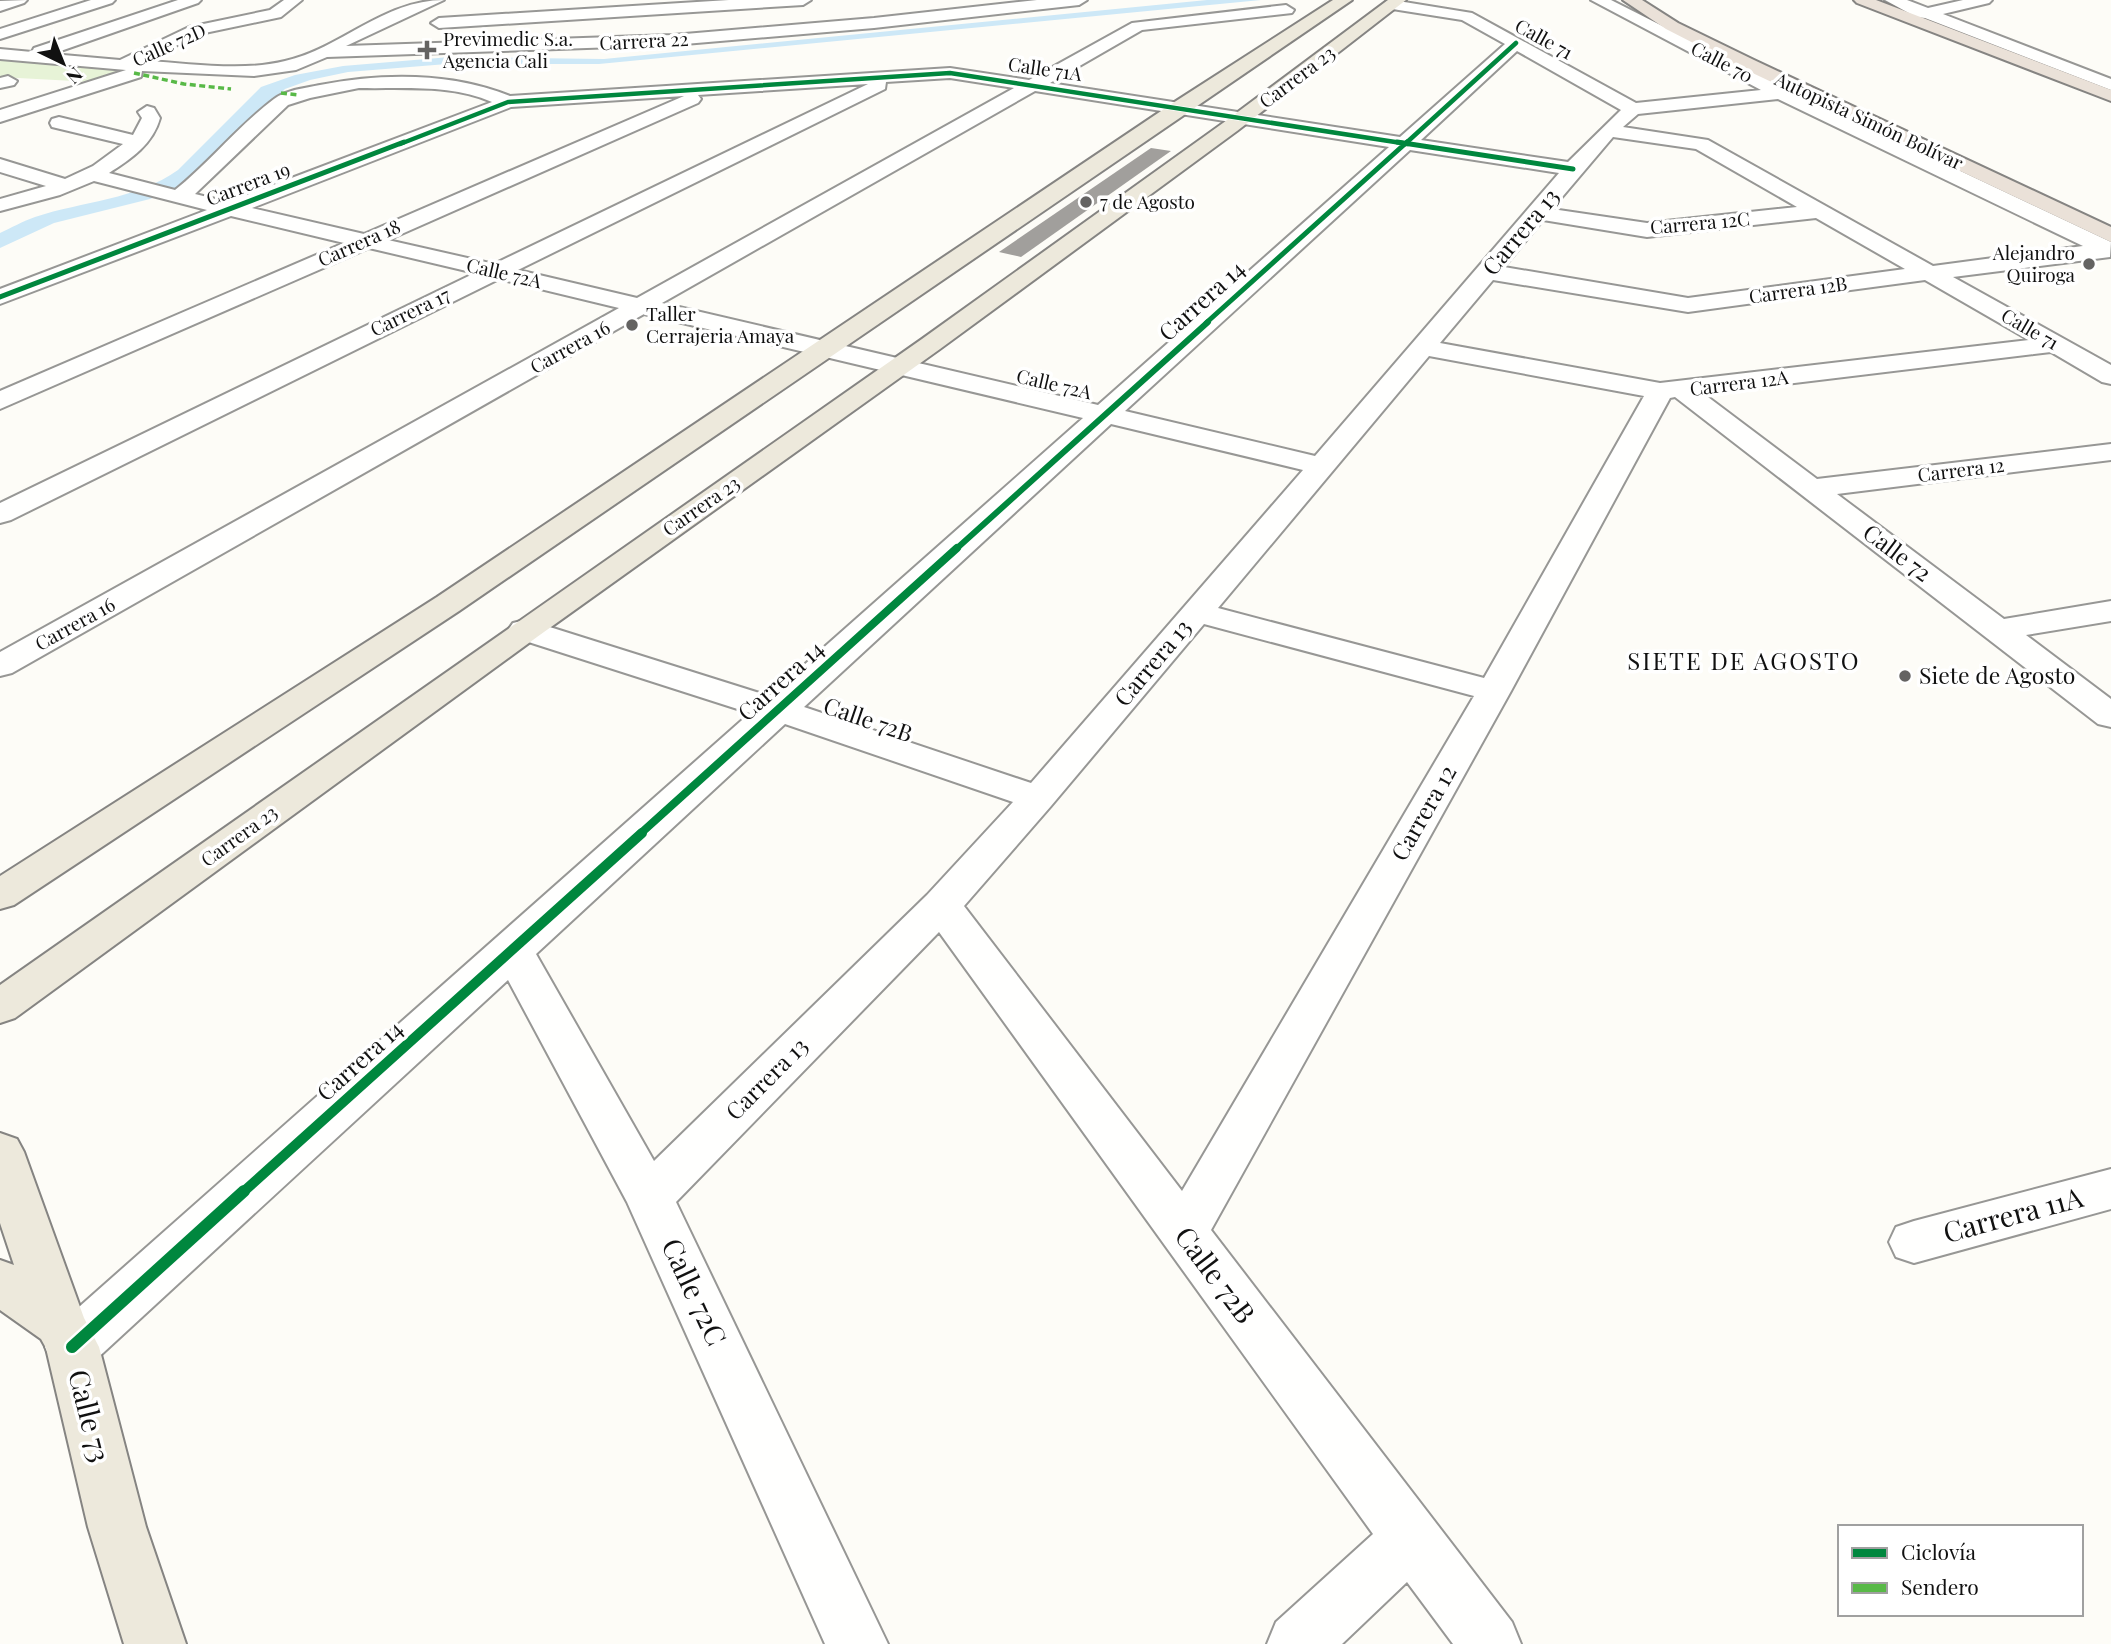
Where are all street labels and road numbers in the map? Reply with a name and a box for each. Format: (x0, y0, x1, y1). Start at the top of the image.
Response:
street label: Calle 71 (1511, 12, 1578, 65)
street label: Calle 72D (128, 16, 210, 72)
street label: Carrera 22 (599, 25, 689, 55)
street label: Calle 70 (1687, 34, 1758, 88)
street label: Carrera 23 (1253, 39, 1340, 113)
street label: Calle 71A (1007, 50, 1085, 86)
street label: Autopista Simón Bolívar (1770, 65, 1968, 175)
street label: Carrera 19 (202, 155, 293, 211)
street label: Carrera 13 (1474, 181, 1565, 281)
street label: Carrera 12C (1649, 205, 1751, 239)
street label: Carrera 18 (313, 212, 404, 272)
street label: Calle 72A (464, 251, 545, 294)
street label: Carrera 14 (1151, 253, 1251, 347)
street label: Carrera 12B (1747, 269, 1849, 309)
street label: Carrera 17 (365, 280, 454, 342)
street label: Calle 71 (1997, 301, 2064, 355)
street label: Carrera 16 (525, 313, 614, 379)
street label: Calle 72A (1014, 362, 1095, 405)
street label: Carrera 12A (1688, 363, 1791, 401)
street label: Carrera 12 (1916, 451, 2006, 487)
street label: Carrera 23 (657, 469, 744, 541)
street label: Calle 72 (1857, 516, 1938, 588)
street label: Carrera 16 (30, 590, 119, 656)
street label: Carrera 13 (1106, 612, 1197, 712)
street label: Carrera 14 (730, 633, 830, 727)
street label: Calle 72B (820, 689, 917, 748)
street label: Carrera 12 (1383, 759, 1463, 866)
street label: Carrera 23 (195, 799, 282, 872)
street label: Carrera 14 (309, 1013, 409, 1107)
street label: Carrera 13 (718, 1030, 814, 1126)
street label: Carrera 11A (1939, 1177, 2087, 1250)
street label: Calle 72B (1168, 1218, 1265, 1330)
street label: Calle 72C (654, 1232, 736, 1351)
street label: Calle 73 (61, 1366, 120, 1466)

